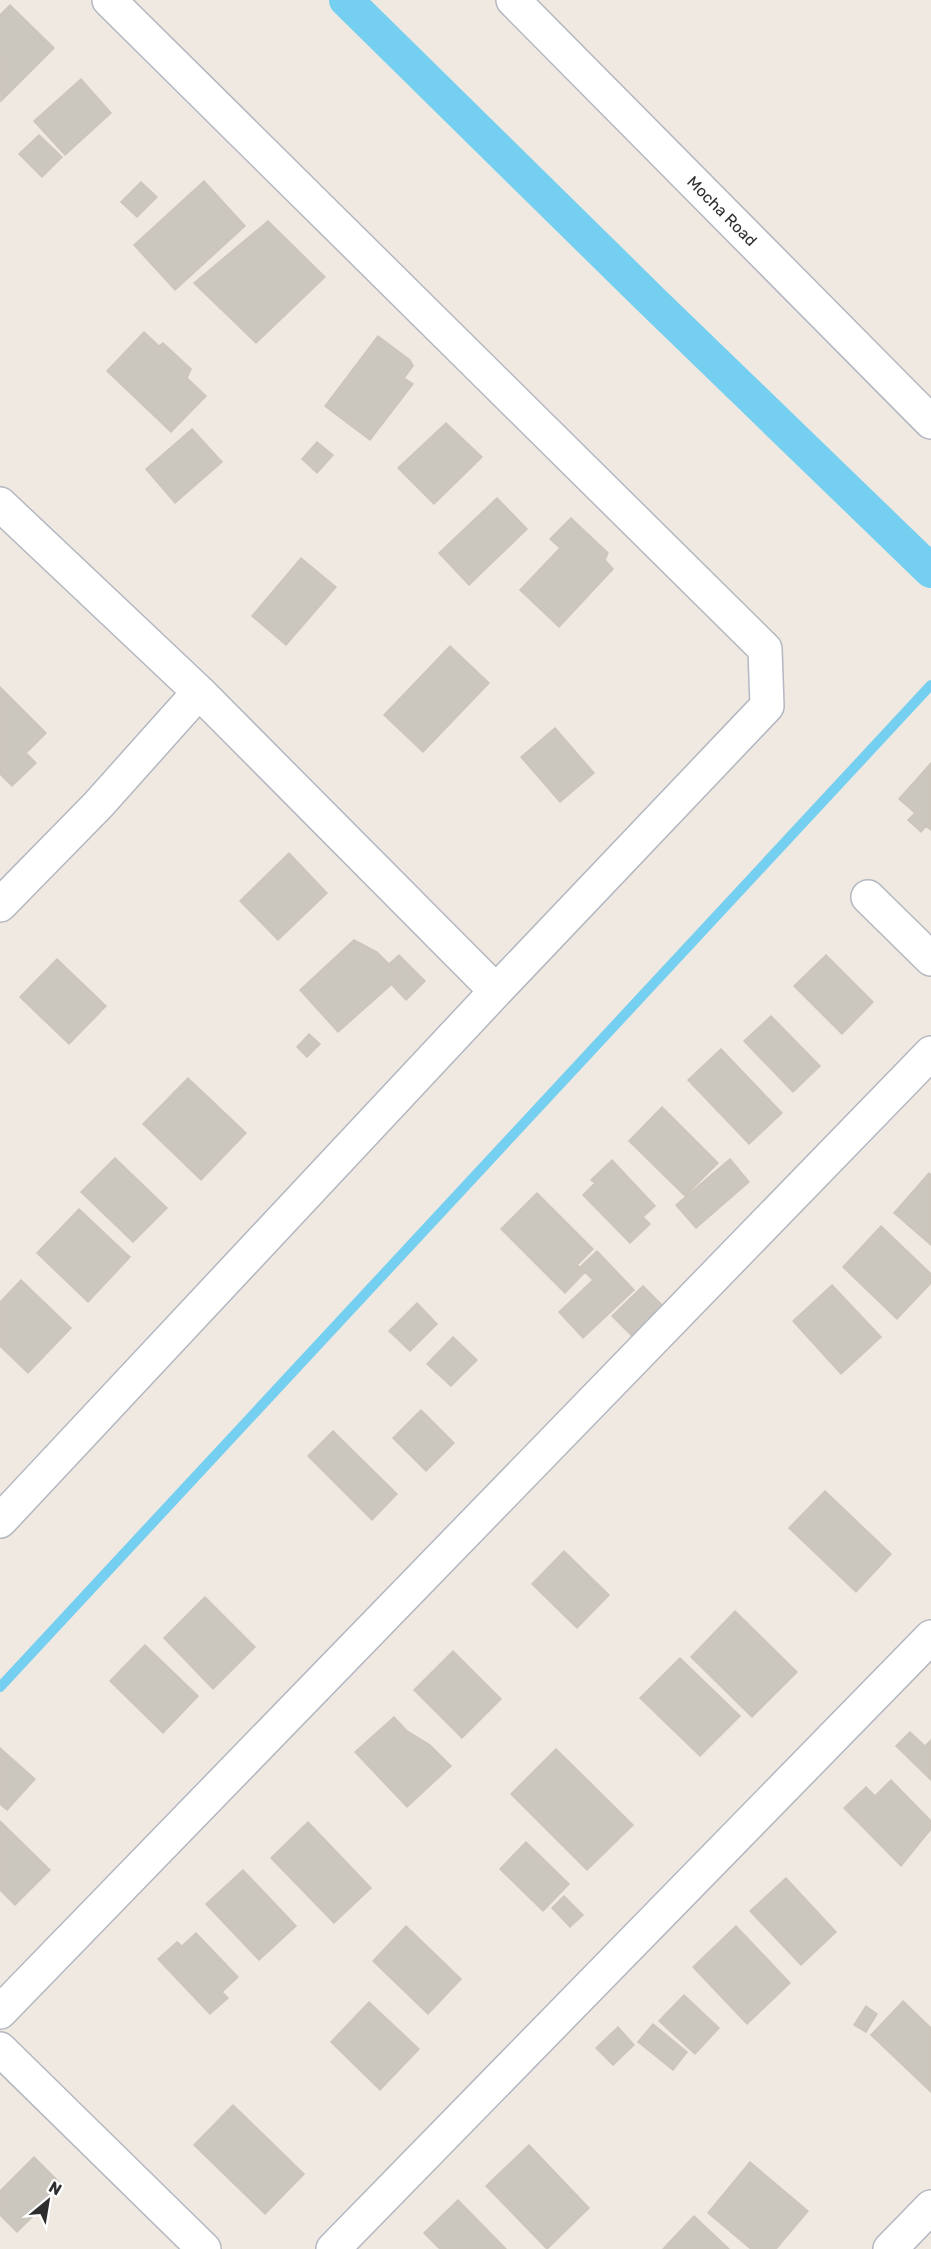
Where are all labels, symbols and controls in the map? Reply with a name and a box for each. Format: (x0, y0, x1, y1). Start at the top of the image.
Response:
street label: Mocha Road (683, 172, 761, 250)
north arrow (18, 2171, 78, 2231)
text: N (46, 2177, 65, 2200)

